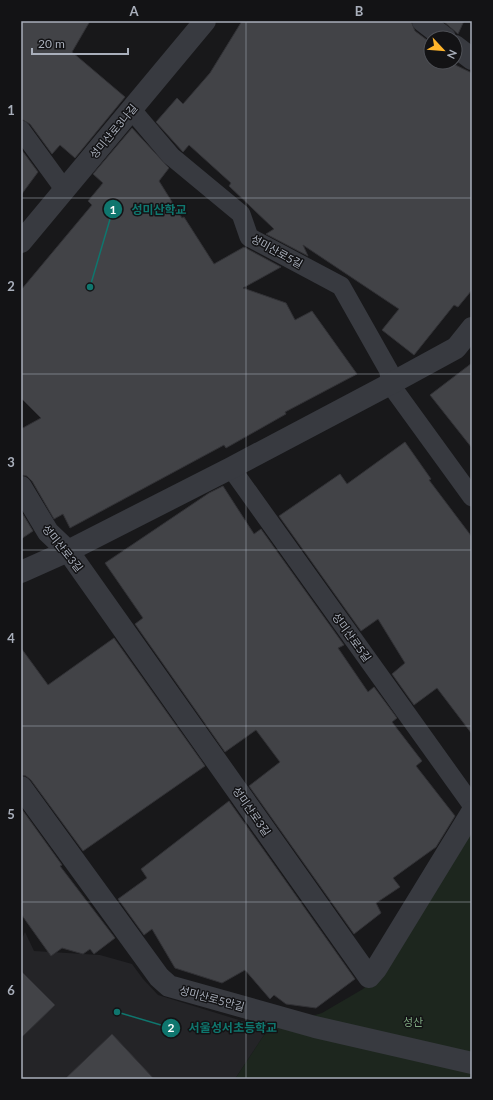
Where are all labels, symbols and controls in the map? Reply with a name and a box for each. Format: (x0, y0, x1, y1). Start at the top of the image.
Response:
text: A (128, 3, 139, 19)
text: B (355, 3, 364, 19)
scale bar (32, 30, 128, 56)
north arrow (423, 30, 463, 70)
text: 20 m (38, 36, 65, 51)
text: N (445, 48, 460, 61)
street label: 성미산로3나길 (86, 101, 140, 161)
text: 1 (7, 102, 15, 118)
callout: 성미산학교 (103, 197, 194, 221)
text: 1 (110, 202, 117, 217)
text: 성미산학교 (131, 202, 187, 217)
street label: 성미산로5길 (249, 232, 305, 270)
text: 2 (7, 278, 15, 294)
text: 3 (7, 454, 15, 470)
street label: 성미산로3길 (40, 522, 86, 574)
street label: 성미산로5길 (330, 610, 374, 664)
text: 4 (7, 630, 15, 646)
street label: 성미산로3길 (230, 784, 274, 838)
text: 5 (7, 806, 15, 822)
text: 6 (7, 982, 15, 998)
street label: 성미산로5안길 (178, 983, 246, 1013)
park label: 성산 (403, 1015, 423, 1028)
callout: 서울성서초등학교 (161, 1016, 285, 1040)
text: 2 (168, 1020, 175, 1035)
text: 서울성서초등학교 (189, 1020, 277, 1035)

